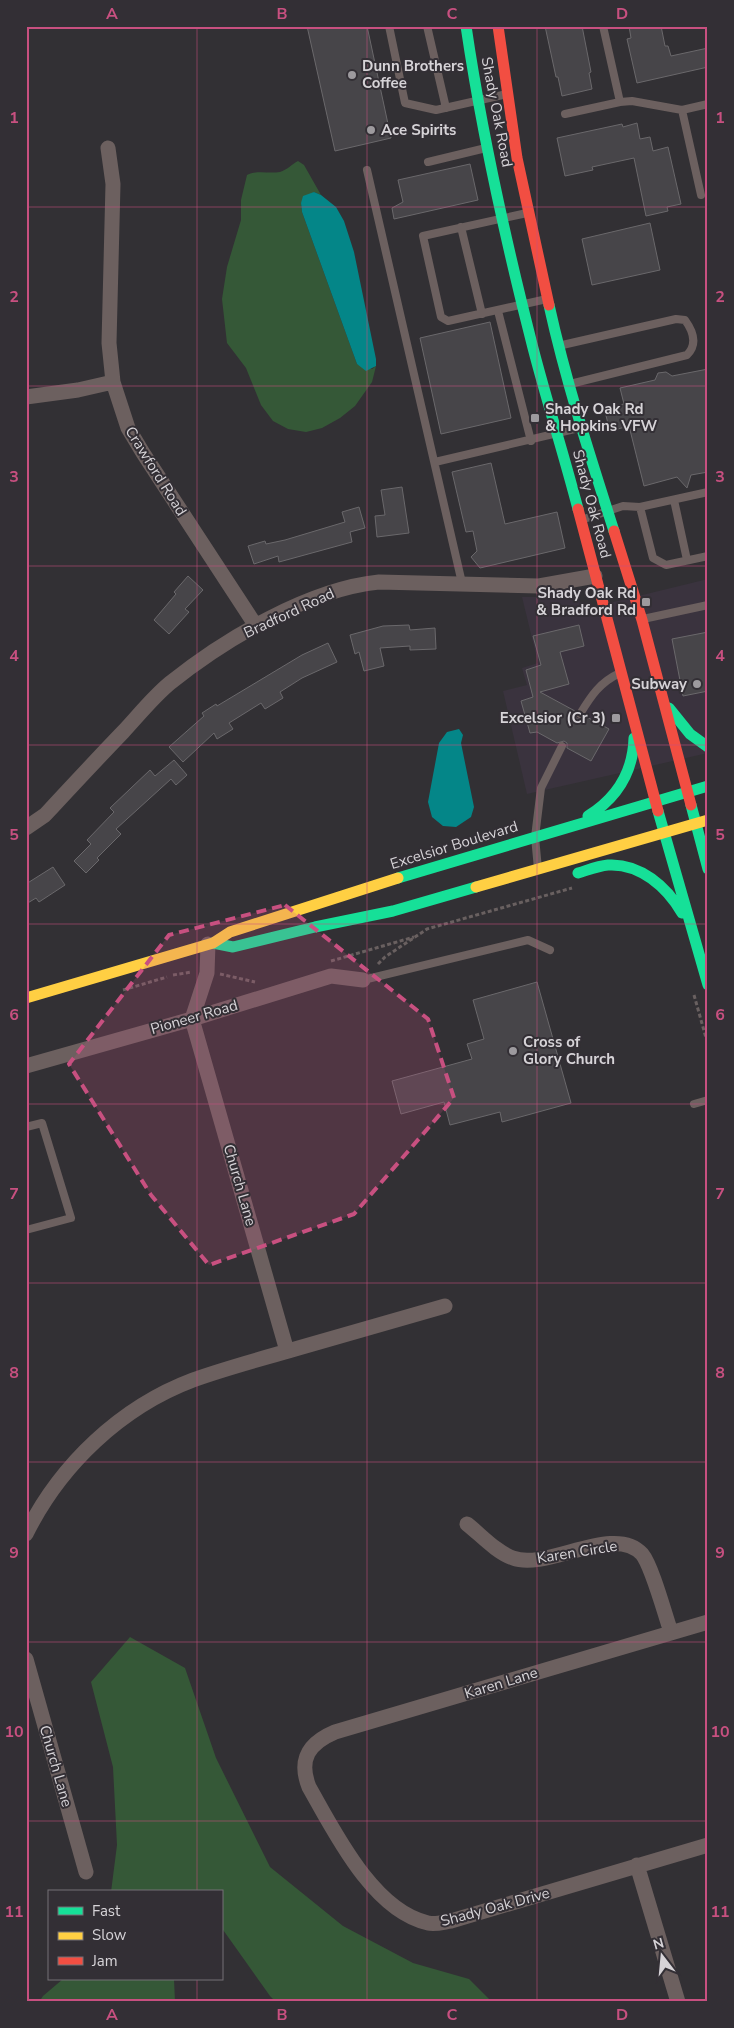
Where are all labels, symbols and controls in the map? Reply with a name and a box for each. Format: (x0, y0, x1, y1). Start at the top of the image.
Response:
text: A (106, 3, 118, 25)
text: B (276, 3, 288, 25)
text: C (447, 3, 458, 25)
text: D (616, 3, 628, 25)
street label: Shady Oak Road (477, 55, 517, 169)
place label: Dunn Brothers Coffee (362, 56, 464, 93)
marker: Dunn Brothers Coffee (346, 69, 358, 81)
text: 1 (9, 107, 19, 129)
text: 1 (715, 107, 725, 129)
place label: Ace Spirits (381, 120, 456, 140)
marker: Ace Spirits (365, 124, 377, 136)
text: 2 (9, 286, 19, 308)
text: 2 (715, 286, 725, 308)
place label: Shady Oak Rd & Hopkins VFW (545, 399, 657, 436)
marker: Shady Oak Rd & Hopkins VFW (529, 412, 541, 424)
street label: Crawford Road (121, 423, 191, 519)
street label: Shady Oak Road (568, 447, 616, 561)
text: 3 (9, 466, 19, 488)
text: 3 (715, 466, 725, 488)
street label: Bradford Road (240, 583, 338, 643)
place label: Shady Oak Rd & Bradford Rd (536, 583, 636, 620)
marker: Shady Oak Rd & Bradford Rd (640, 596, 652, 608)
text: 4 (9, 645, 19, 667)
text: 4 (715, 645, 725, 667)
place label: Subway (631, 674, 687, 694)
marker: Subway (691, 678, 703, 690)
place label: Excelsior (Cr 3) (500, 708, 606, 728)
marker: Excelsior (Cr 3) (610, 712, 622, 724)
street label: Excelsior Boulevard (388, 816, 520, 874)
text: 5 (9, 824, 19, 846)
text: 5 (715, 824, 725, 846)
street label: Pioneer Road (148, 995, 240, 1039)
text: 6 (9, 1004, 19, 1026)
text: 6 (715, 1004, 725, 1026)
place label: Cross of Glory Church (523, 1032, 615, 1069)
marker: Cross of Glory Church (507, 1045, 519, 1057)
street label: Church Lane (219, 1142, 261, 1228)
text: 7 (9, 1183, 19, 1205)
text: 7 (715, 1183, 725, 1205)
text: 8 (9, 1362, 19, 1384)
text: 8 (715, 1362, 725, 1384)
street label: Karen Circle (535, 1536, 619, 1568)
text: 9 (9, 1542, 19, 1564)
text: 9 (715, 1542, 725, 1564)
street label: Karen Lane (462, 1662, 540, 1704)
text: 10 (4, 1721, 24, 1743)
text: 10 (710, 1721, 730, 1743)
street label: Church Lane (35, 1723, 77, 1809)
street label: Shady Oak Drive (438, 1883, 552, 1931)
legend (48, 1890, 222, 1980)
text: 11 (4, 1901, 24, 1923)
text: Fast (92, 1901, 121, 1921)
text: 11 (710, 1901, 730, 1923)
text: Slow (92, 1925, 127, 1945)
north arrow (636, 1930, 686, 1980)
text: N (651, 1933, 666, 1955)
text: Jam (91, 1951, 118, 1971)
text: A (106, 2004, 118, 2026)
text: B (276, 2004, 288, 2026)
text: C (447, 2004, 458, 2026)
text: D (616, 2004, 628, 2026)

